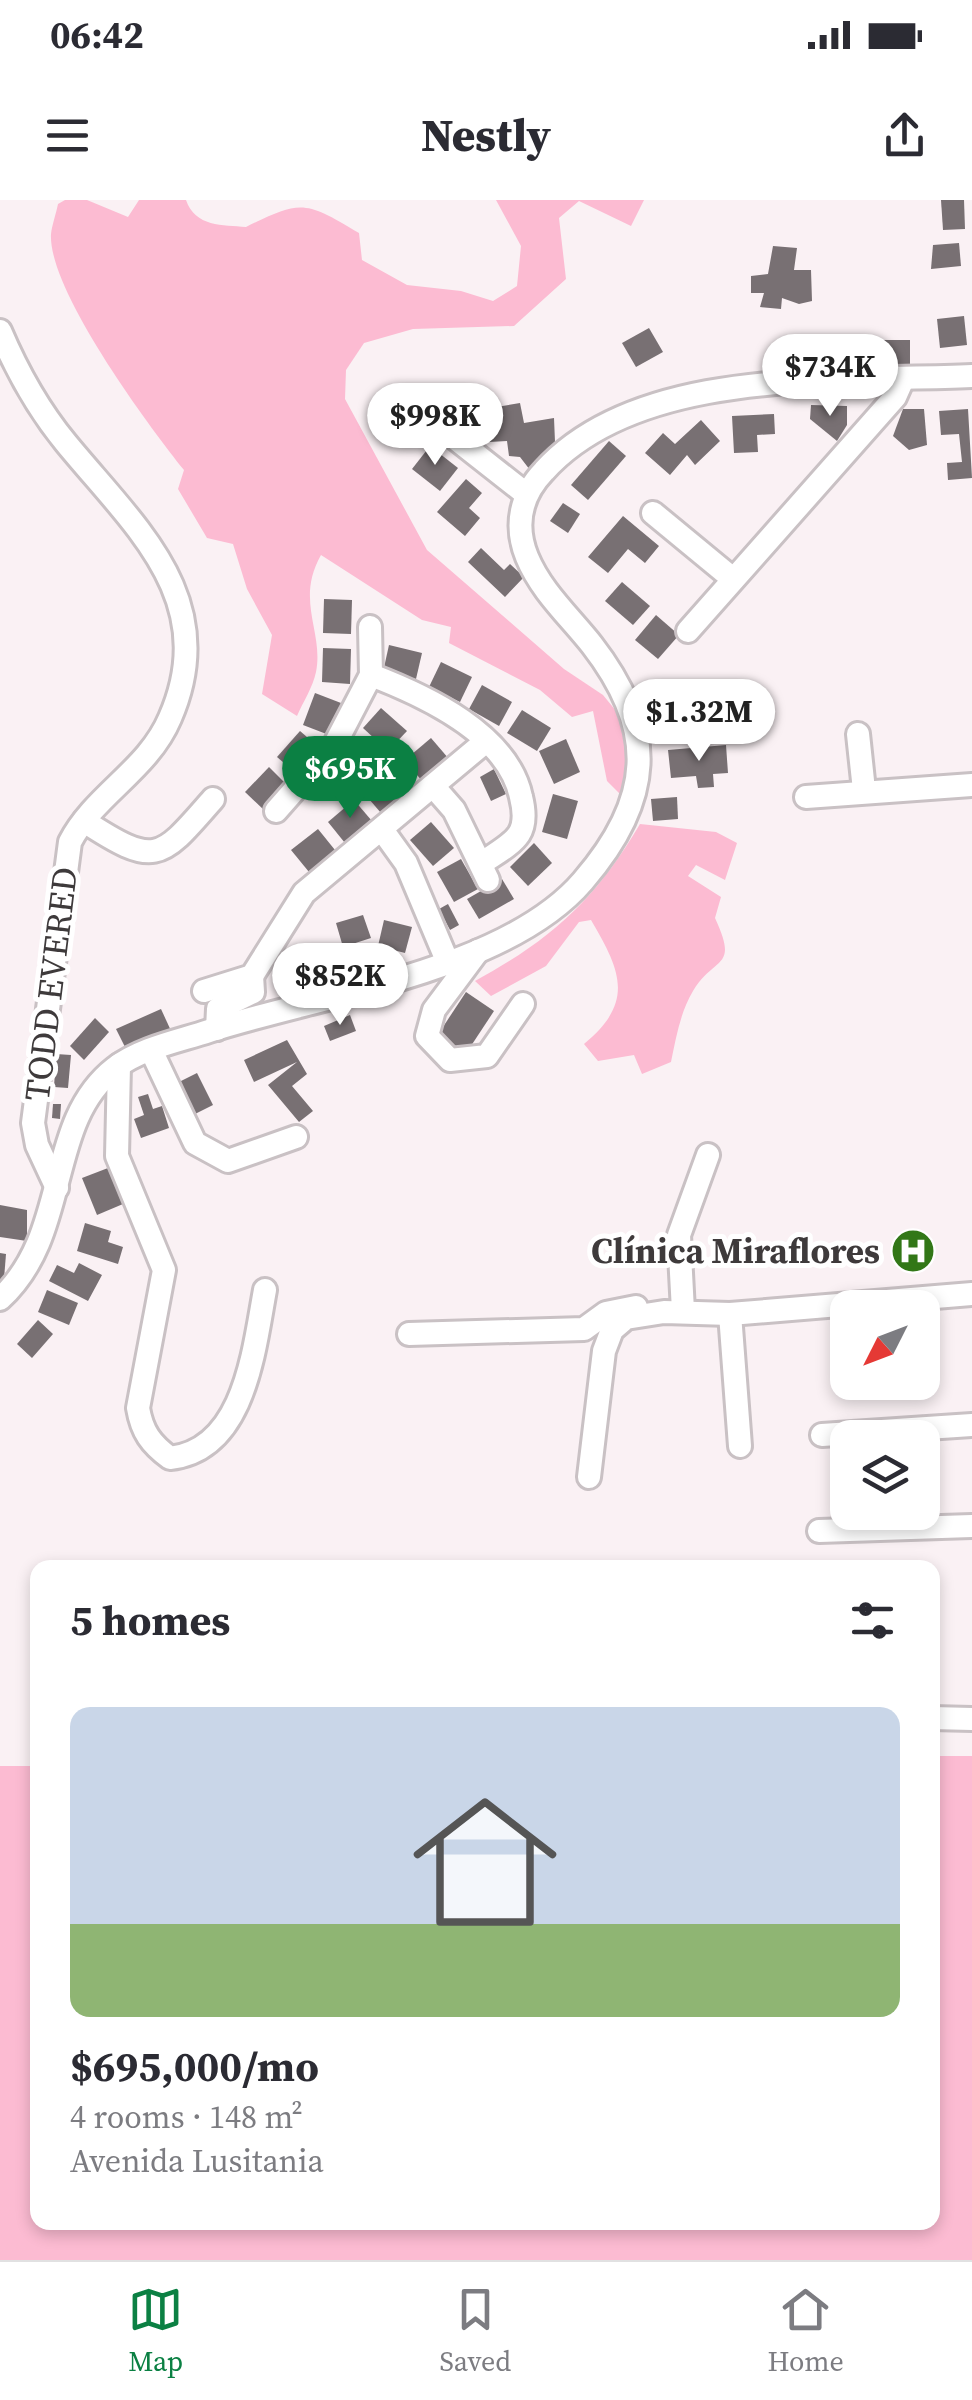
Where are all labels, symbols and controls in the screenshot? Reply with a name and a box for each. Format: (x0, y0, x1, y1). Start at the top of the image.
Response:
text: 06:42 (50, 9, 144, 61)
text: Nestly (421, 104, 551, 166)
icon: menu (40, 108, 95, 163)
icon: share (877, 108, 932, 163)
pin: $734K (760, 334, 900, 419)
text: $734K (784, 344, 876, 388)
pin: $998K (365, 383, 505, 468)
text: $998K (389, 393, 481, 437)
pin: $1.32M (618, 679, 780, 764)
text: $1.32M (645, 689, 753, 733)
pin: $695K (280, 736, 420, 821)
text: $695K (304, 746, 396, 790)
street label: TODD EVERED (13, 864, 89, 1104)
pin: $852K (270, 943, 410, 1028)
text: $852K (294, 953, 386, 997)
place label: Clínica Miraflores (591, 1227, 880, 1275)
hospital icon: Clínica Miraflores (890, 1228, 936, 1274)
north arrow (830, 1290, 940, 1400)
map controls (830, 1290, 940, 1530)
button: layers (830, 1420, 940, 1530)
text: 5 homes (70, 1591, 230, 1649)
icon: filters (845, 1593, 900, 1648)
icon: home (395, 1772, 575, 1952)
text: $695,000/mo (70, 2037, 319, 2095)
text: 4 rooms · 148 m² (70, 2095, 303, 2139)
text: Avenida Lusitania (70, 2139, 324, 2183)
tab: Map (128, 2282, 183, 2380)
tab: Saved (439, 2282, 511, 2380)
tab: Home (767, 2282, 844, 2380)

